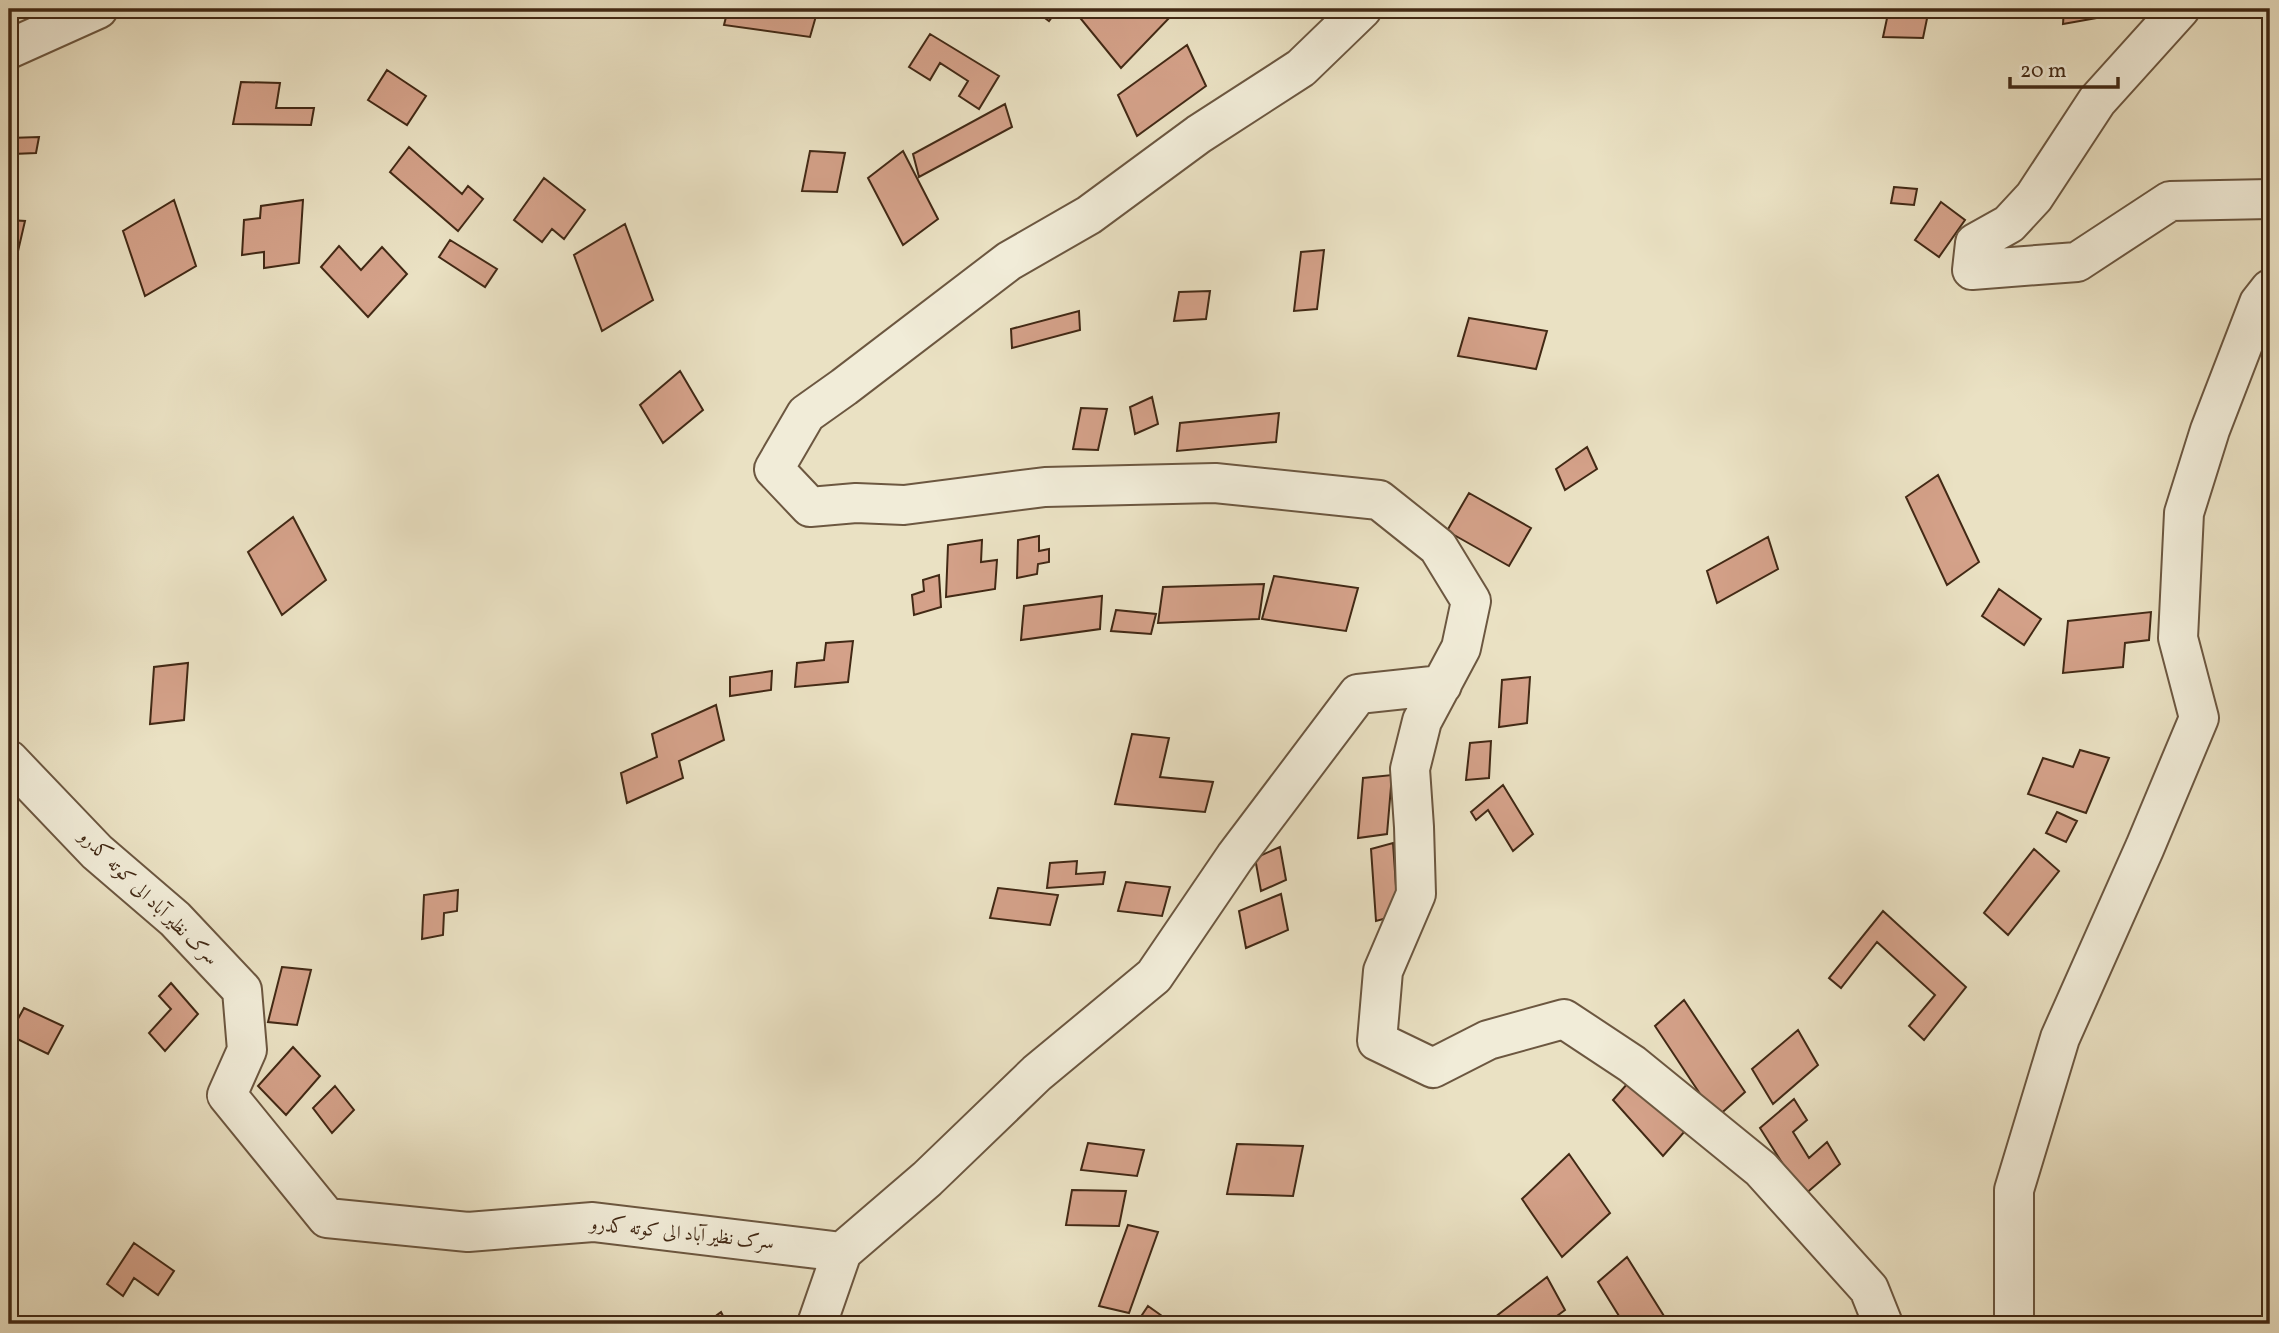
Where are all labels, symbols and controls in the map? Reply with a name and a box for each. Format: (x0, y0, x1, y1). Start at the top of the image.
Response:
scale bar (2010, 46, 2118, 90)
text: 20 m (2020, 57, 2066, 86)
street label: سرک نظیر آباد الی کوته کدرو (71, 823, 223, 971)
street label: سرک نظیر آباد الی کوته کدرو (587, 1211, 775, 1257)

